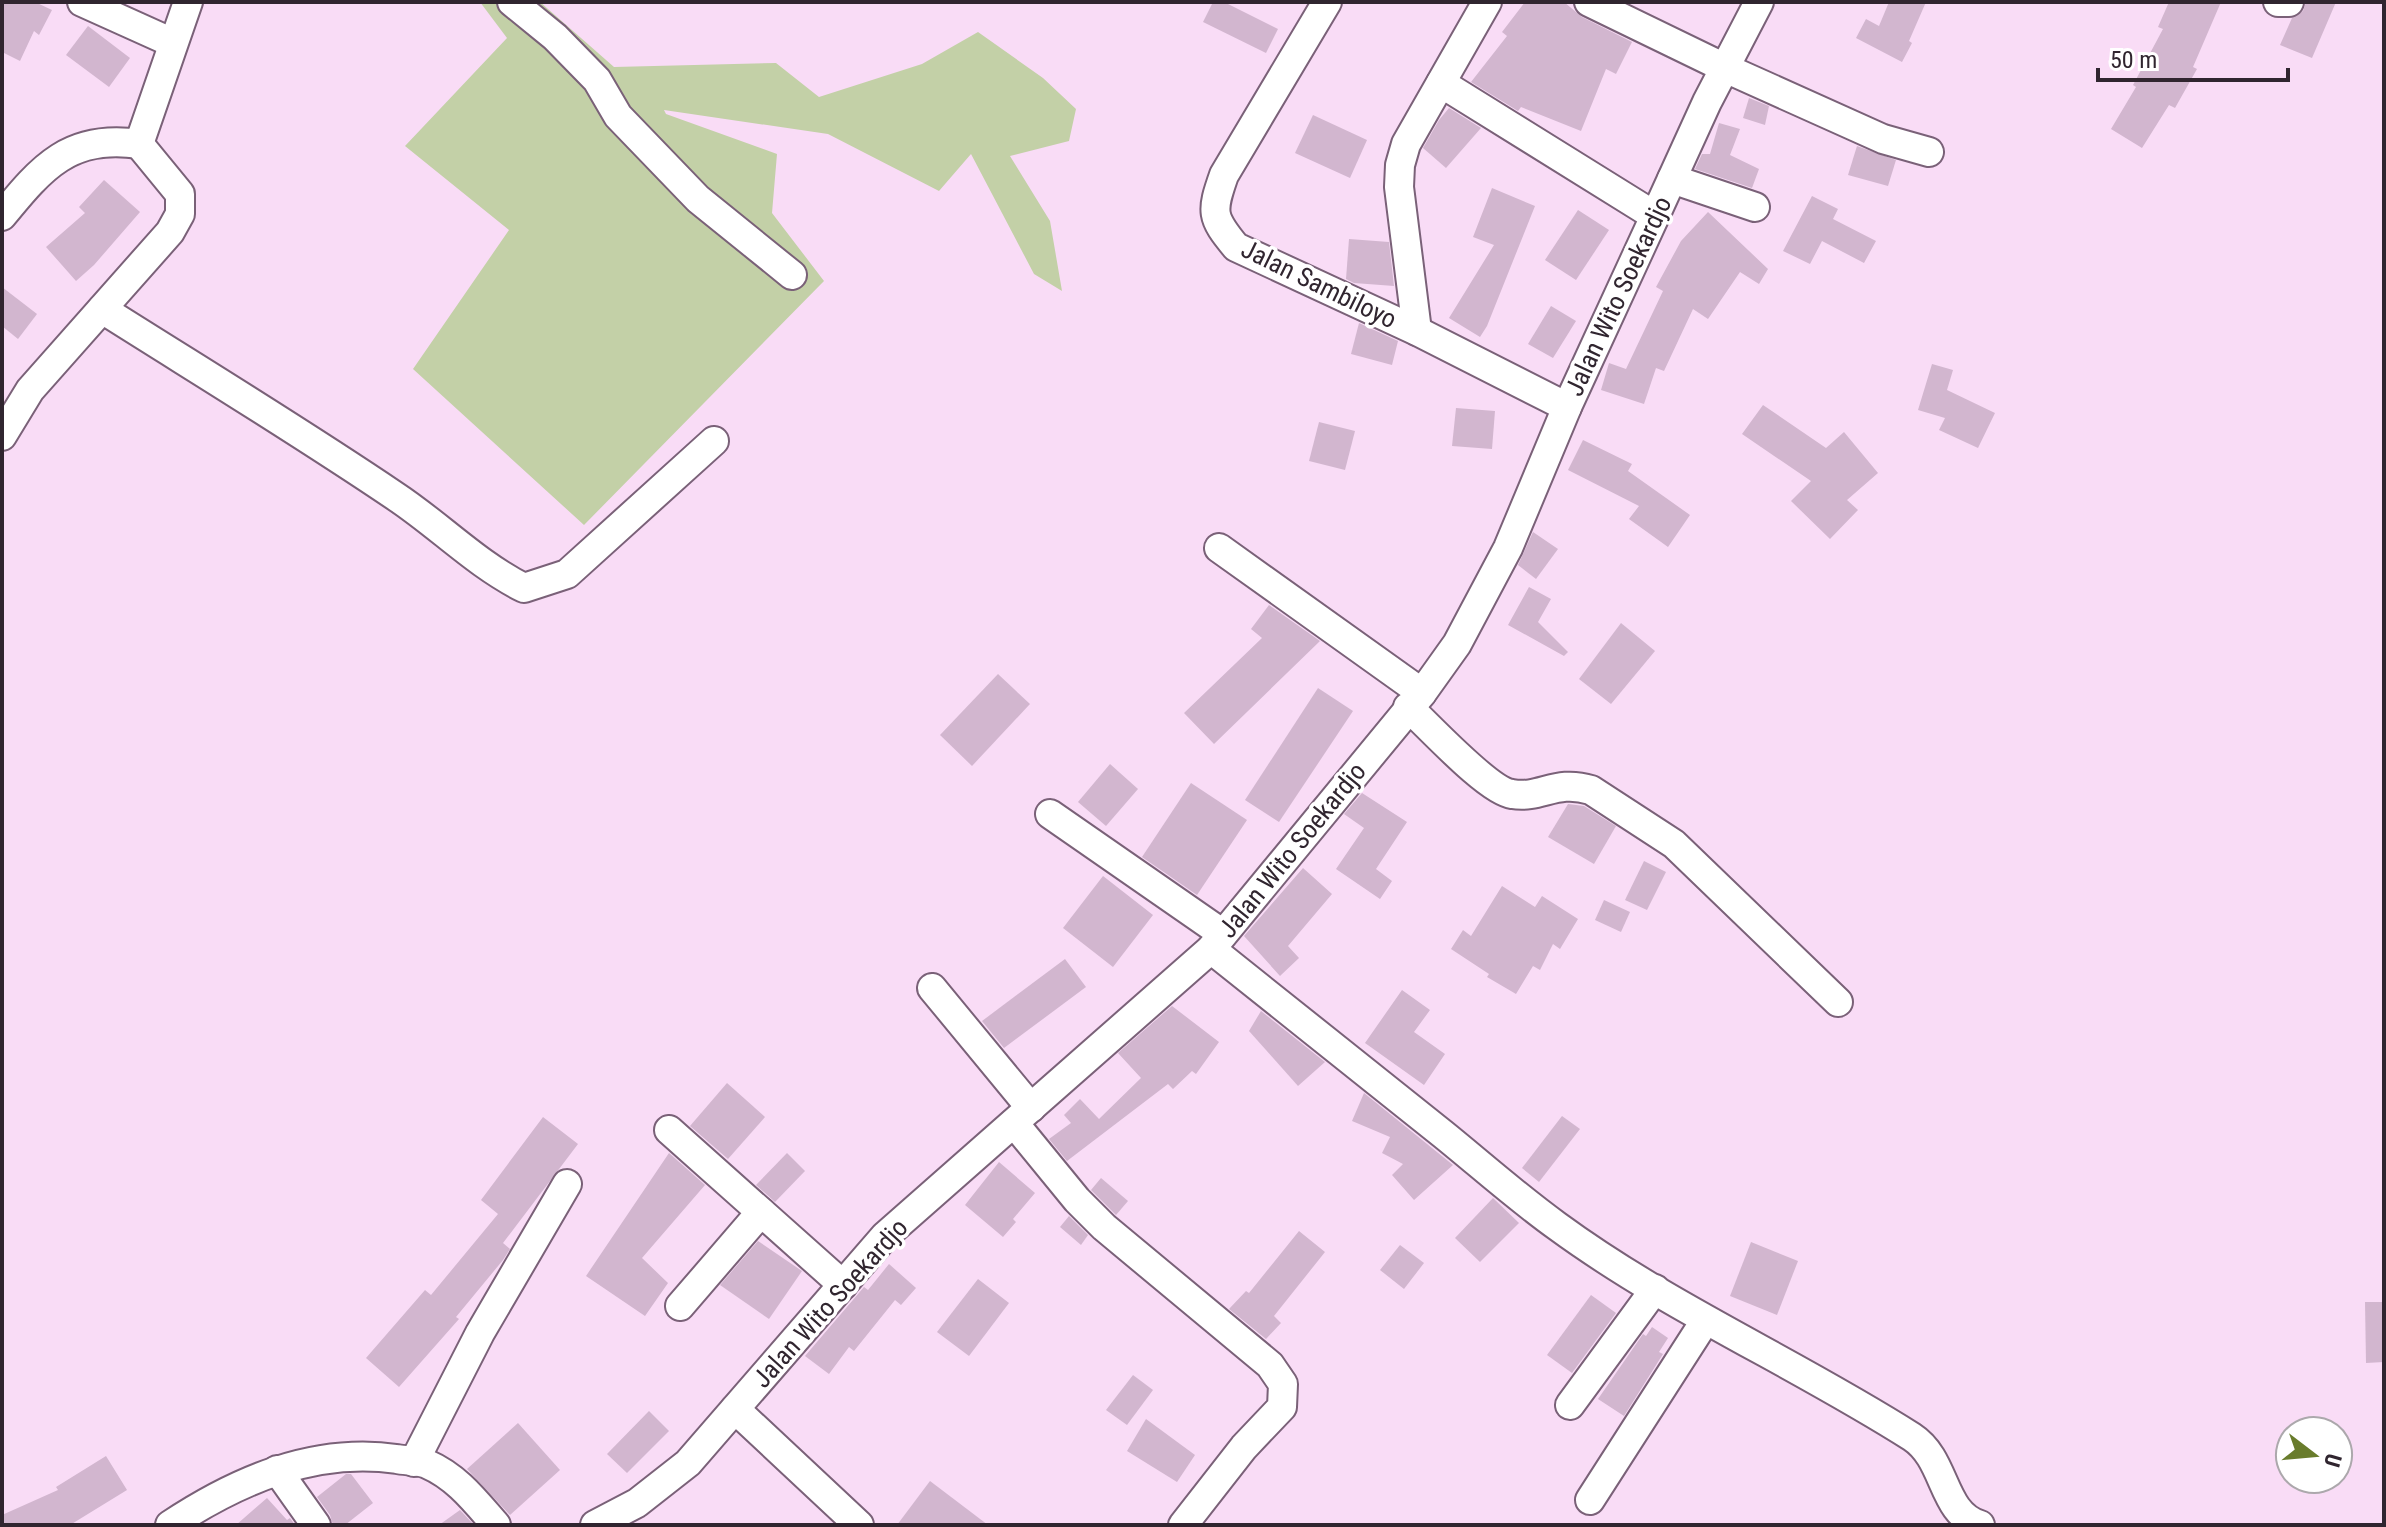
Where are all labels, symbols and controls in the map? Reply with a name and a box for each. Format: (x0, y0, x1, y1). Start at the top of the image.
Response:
scale bar (2098, 32, 2288, 82)
text: 50 m (2110, 46, 2157, 74)
street label: Jalan Wito Soekardjo (1559, 192, 1677, 400)
street label: Jalan Sambiloyo (1237, 234, 1401, 334)
street label: Jalan Wito Soekardjo (1212, 756, 1372, 944)
street label: Jalan Wito Soekardjo (746, 1212, 914, 1394)
north arrow (2274, 1415, 2354, 1495)
text: U (2319, 1451, 2346, 1470)

